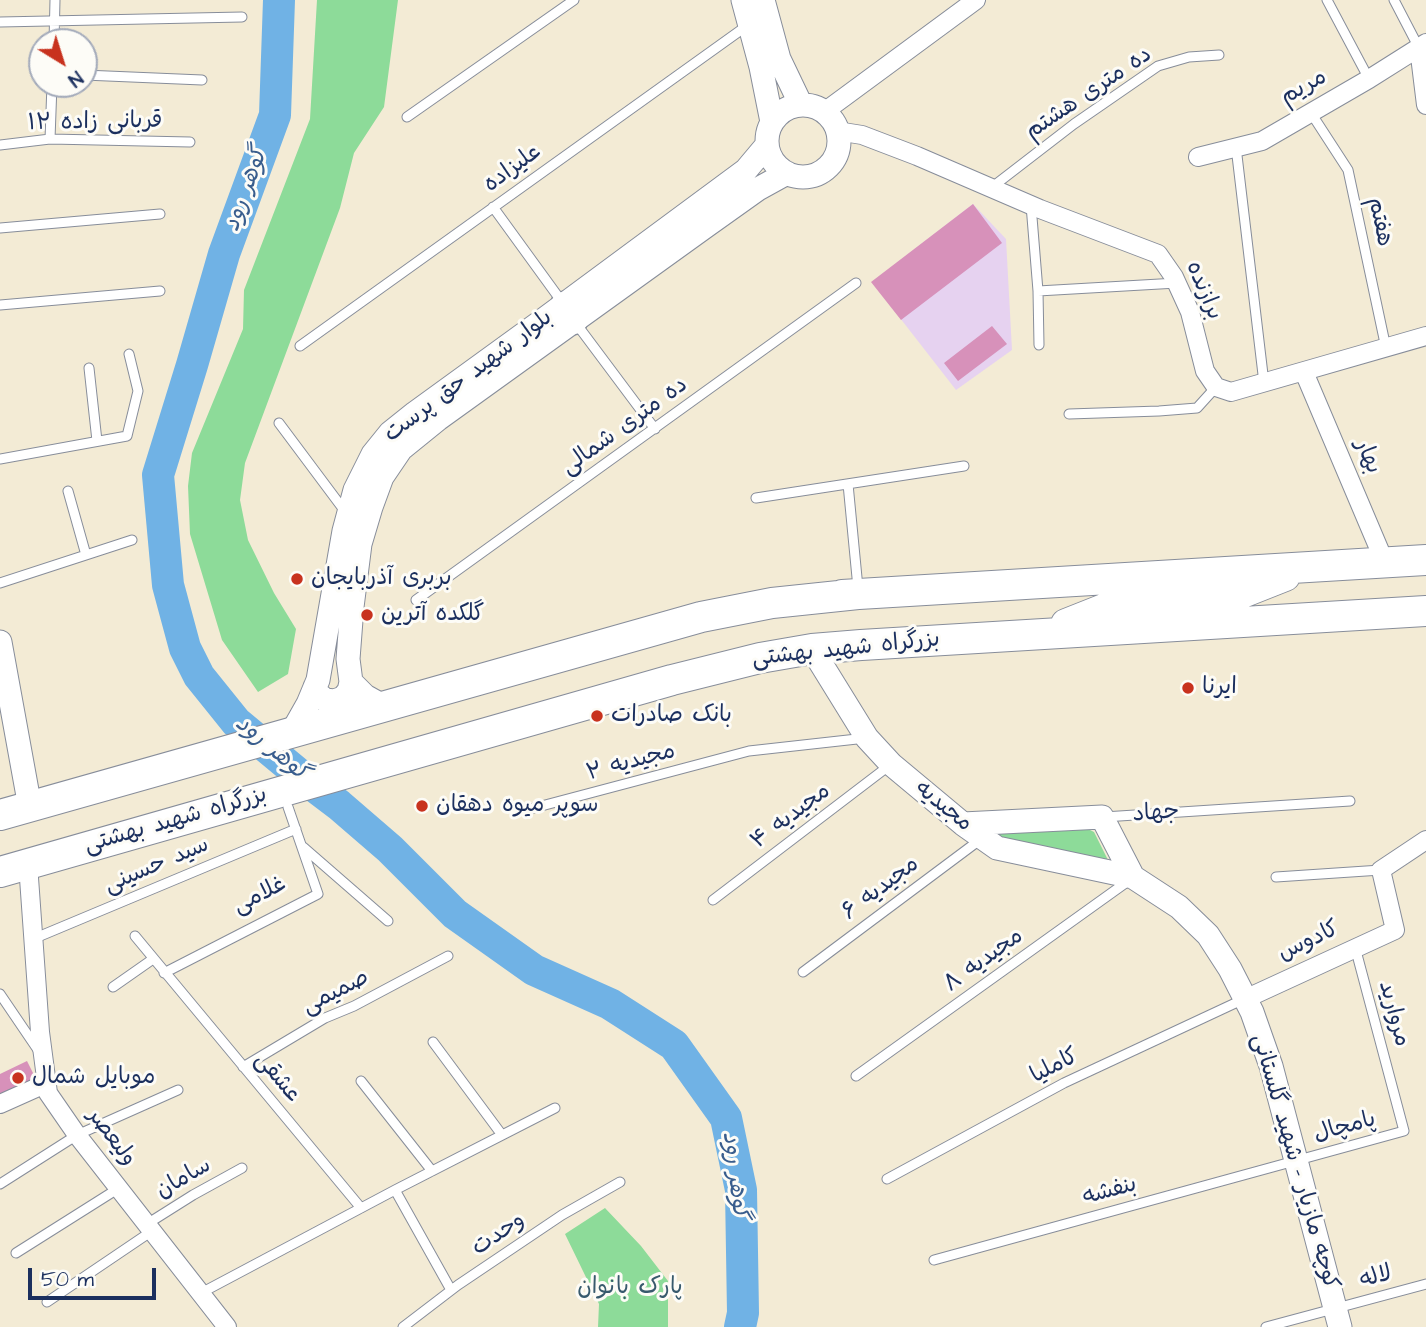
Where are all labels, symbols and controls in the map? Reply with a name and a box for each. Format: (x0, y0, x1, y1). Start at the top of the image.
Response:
north arrow (28, 28, 98, 98)
street label: ده متری هشتم (1020, 42, 1158, 146)
text: N (62, 64, 88, 93)
street label: مریم (1276, 64, 1332, 112)
street label: قربانی زاده ۱۲ (27, 108, 163, 138)
street label: علیزاده (479, 139, 547, 199)
water label: گوهر رود (219, 144, 275, 236)
street label: هفتم (1360, 195, 1398, 249)
street label: برازنده (1178, 258, 1228, 324)
street label: بلوار شهید حق پرست (379, 305, 559, 449)
street label: ده متری شمالی (557, 372, 693, 482)
street label: بهار (1347, 436, 1387, 478)
place label: بربری آذربایجان (311, 565, 452, 593)
marker: بربری آذربایجان (289, 571, 305, 587)
place label: گلکده آترین (381, 601, 484, 629)
marker: گلکده آترین (359, 607, 375, 623)
street label: بزرگراه شهید بهشتی (751, 626, 941, 674)
place label: ایرنا (1202, 674, 1237, 702)
marker: ایرنا (1180, 680, 1196, 696)
place label: بانک صادرات (611, 702, 732, 730)
marker: بانک صادرات (589, 708, 605, 724)
water label: گوهر رود (228, 710, 314, 788)
street label: مجیدیه ۲ (584, 738, 678, 788)
street label: مجیدیه (909, 775, 977, 839)
street label: مجیدیه ۴ (746, 778, 836, 856)
street label: بزرگراه شهید بهشتی (81, 782, 271, 860)
place label: سوپر میوه دهقان (436, 792, 599, 820)
marker: سوپر میوه دهقان (414, 798, 430, 814)
street label: جهاد (1132, 799, 1180, 829)
street label: سید حسینی (101, 832, 213, 900)
street label: مجیدیه ۶ (837, 851, 925, 927)
street label: غلامی (229, 871, 291, 921)
street label: کادوس (1274, 916, 1344, 968)
street label: مجیدیه ۸ (939, 923, 1029, 999)
street label: صمیمی (298, 965, 374, 1021)
street label: مروارید (1371, 978, 1415, 1050)
street label: کوچه مازیار - شهید گلستانی (1244, 1031, 1344, 1293)
street label: کاملیا (1026, 1043, 1084, 1091)
street label: عشقی (248, 1047, 306, 1109)
place label: موبایل شمال (32, 1064, 155, 1092)
marker: موبایل شمال (10, 1070, 26, 1086)
street label: ولیعصر (80, 1104, 142, 1172)
street label: پامچال (1311, 1106, 1379, 1150)
water label: گوهر رود (714, 1130, 754, 1220)
street label: سامان (152, 1152, 216, 1206)
street label: بنفشه (1080, 1172, 1140, 1212)
street label: وحدت (467, 1207, 531, 1263)
scale bar (32, 1254, 159, 1298)
street label: لاله (1357, 1260, 1395, 1296)
text: 50 m (41, 1265, 94, 1294)
park label: پارک بانوان (577, 1274, 683, 1302)

